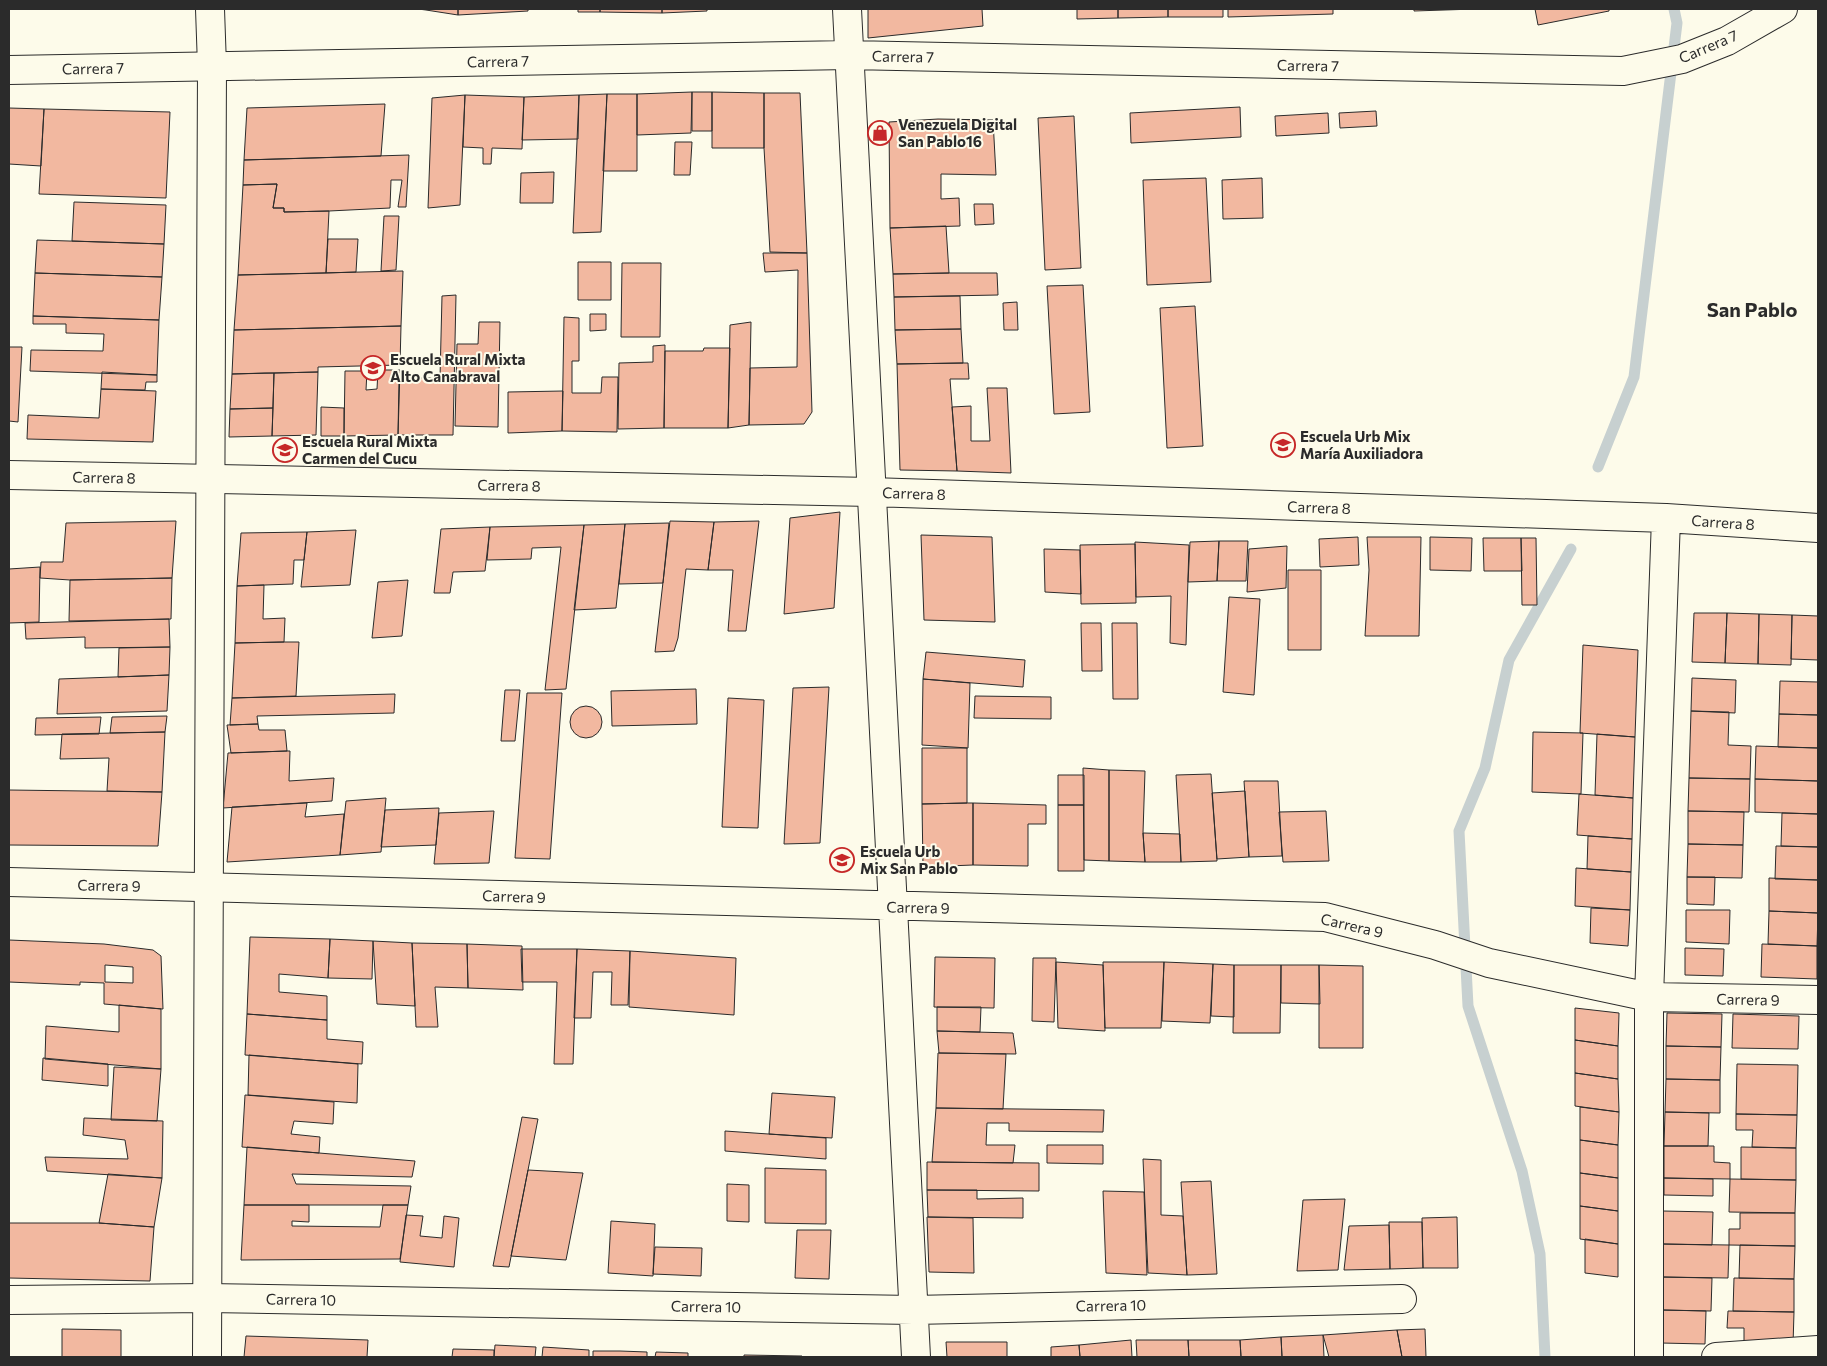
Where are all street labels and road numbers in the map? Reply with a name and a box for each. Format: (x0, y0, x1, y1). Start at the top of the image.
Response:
street label: Carrera 7 (1676, 26, 1740, 66)
street label: Carrera 7 (872, 46, 934, 66)
street label: Carrera 7 (467, 51, 529, 71)
street label: Carrera 7 (1277, 55, 1339, 75)
street label: Carrera 7 (62, 58, 124, 78)
street label: Carrera 8 (72, 467, 136, 487)
street label: Carrera 8 (477, 475, 541, 495)
street label: Carrera 8 (882, 483, 946, 503)
street label: Carrera 8 (1287, 497, 1351, 517)
street label: Carrera 8 (1691, 511, 1755, 533)
street label: Carrera 9 (77, 875, 141, 895)
street label: Carrera 9 (482, 886, 546, 906)
street label: Carrera 9 (886, 897, 950, 917)
street label: Carrera 9 (1319, 909, 1385, 941)
street label: Carrera 9 (1716, 989, 1780, 1009)
street label: Carrera 10 (266, 1289, 336, 1309)
street label: Carrera 10 (1076, 1295, 1146, 1315)
street label: Carrera 10 (671, 1296, 741, 1316)

